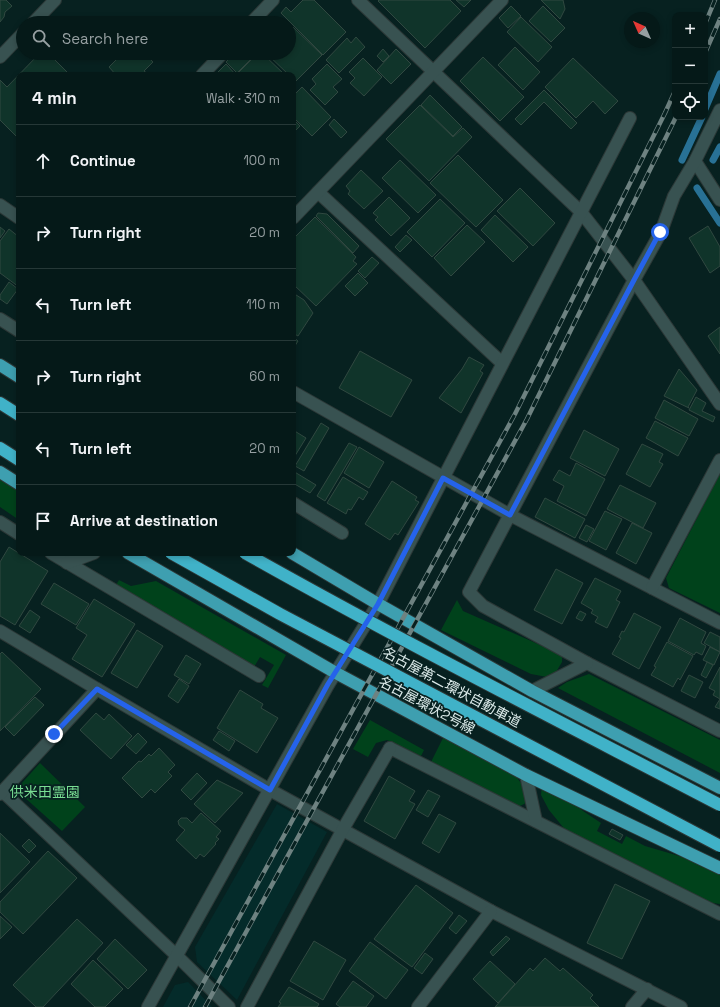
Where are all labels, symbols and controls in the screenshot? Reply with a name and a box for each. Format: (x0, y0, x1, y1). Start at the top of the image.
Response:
north arrow (624, 12, 660, 48)
map controls (672, 12, 708, 120)
button: + (672, 12, 708, 48)
search box (16, 16, 296, 60)
icon: search (30, 27, 52, 49)
text: Search here (62, 29, 148, 48)
button: − (672, 48, 708, 84)
button: locate (672, 84, 708, 120)
text: 4 min (32, 87, 77, 109)
text: Walk · 310 m (206, 90, 280, 107)
icon: ahead (32, 150, 54, 172)
text: Continue (70, 151, 136, 170)
text: 100 m (243, 152, 280, 169)
icon: right (32, 222, 54, 244)
text: Turn right (70, 223, 141, 242)
route start (651, 223, 669, 241)
text: 20 m (249, 224, 280, 241)
icon: left (32, 294, 54, 316)
text: Turn left (70, 295, 132, 314)
text: 110 m (246, 296, 280, 313)
icon: right (32, 366, 54, 388)
text: Turn right (70, 367, 141, 386)
text: 60 m (249, 368, 280, 385)
icon: left (32, 438, 54, 460)
text: Turn left (70, 439, 132, 458)
text: 20 m (249, 440, 280, 457)
icon: arrive (32, 510, 54, 532)
text: Arrive at destination (70, 511, 218, 530)
street label: 名古屋第二環状自動車道 (380, 643, 524, 731)
street label: 名古屋環状2号線 (376, 672, 478, 738)
route end (45, 725, 63, 743)
park label: 供米田霊園 (10, 783, 80, 801)

